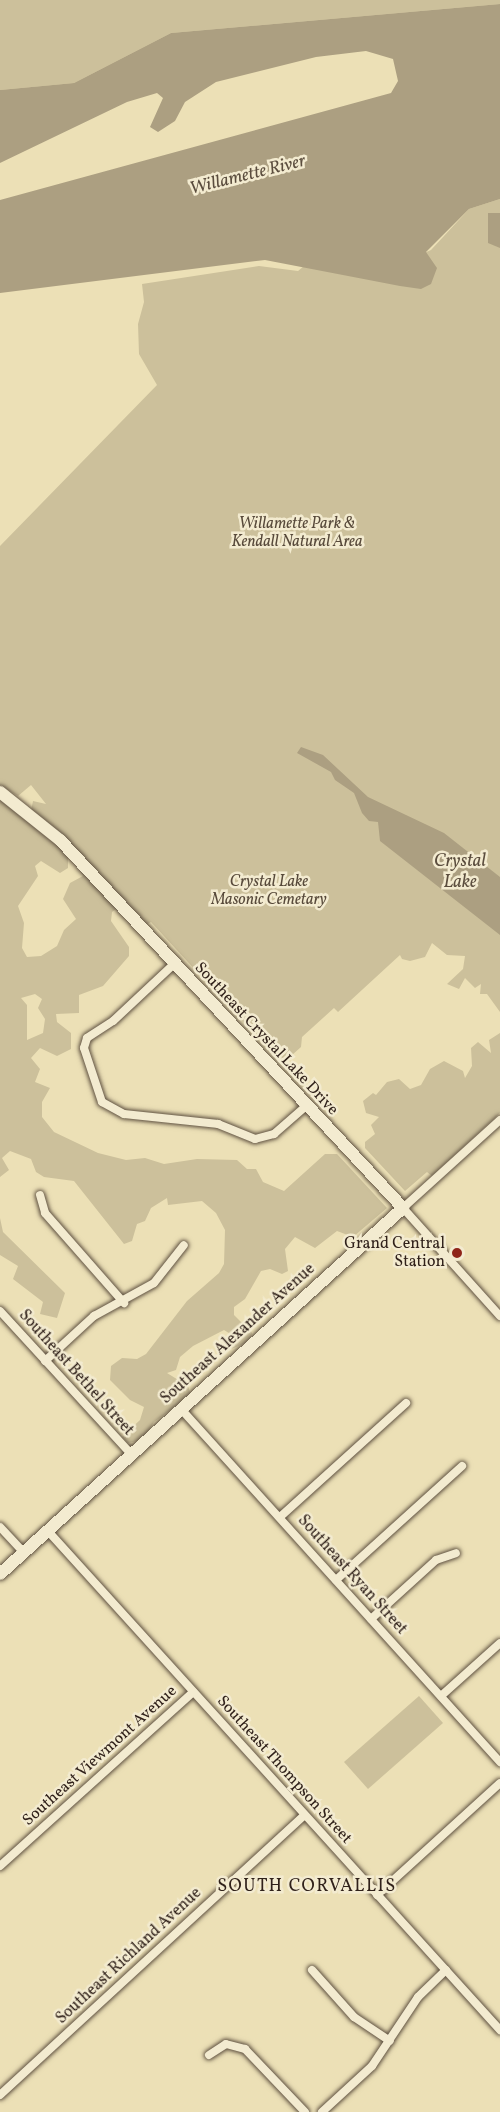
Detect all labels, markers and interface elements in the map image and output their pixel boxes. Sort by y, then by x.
water label: Willamette River [188,151,308,201]
park label: Willamette Park & Kendall Natural Area [232,514,362,552]
water label: Crystal Lake [434,852,486,894]
park label: Crystal Lake Masonic Cemetary [211,872,327,910]
street label: Southeast Crystal Lake Drive [190,959,342,1119]
place label: Grand Central Station [344,1234,445,1272]
marker: Grand Central Station [450,1246,464,1260]
street label: Southeast Alexander Avenue [157,1260,319,1408]
street label: Southeast Bethel Street [14,1306,138,1440]
street label: Southeast Ryan Street [293,1511,411,1639]
street label: Southeast Viewmont Avenue [19,1682,181,1830]
street label: Southeast Thompson Street [212,1692,356,1848]
district label: SOUTH CORVALLIS [217,1876,397,1898]
street label: Southeast Richland Avenue [52,1884,206,2028]

